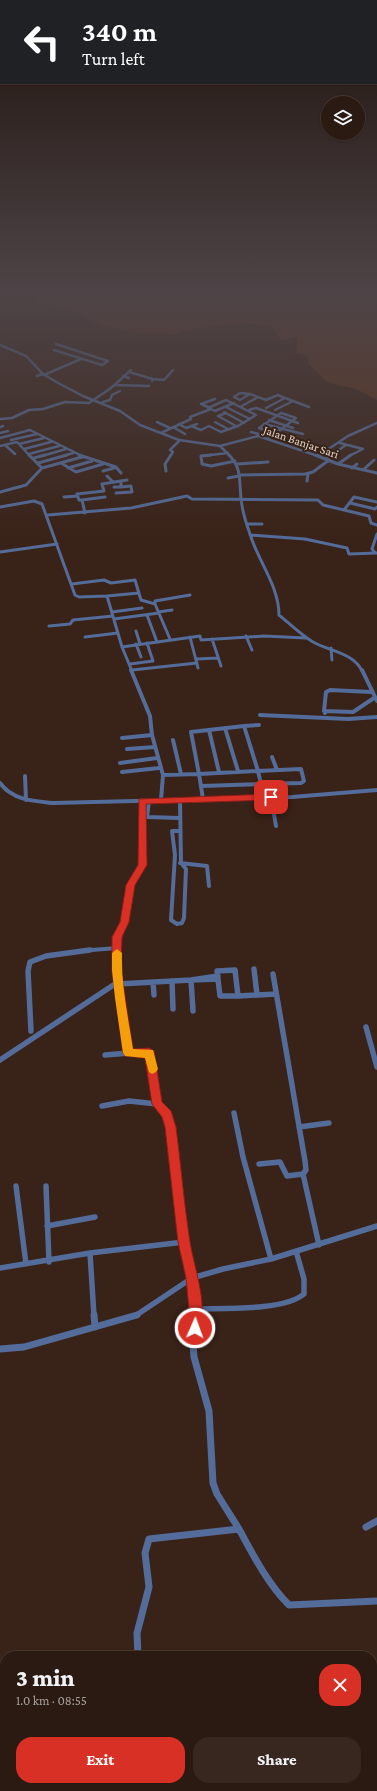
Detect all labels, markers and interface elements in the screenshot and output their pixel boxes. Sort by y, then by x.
icon: left [16,16,68,68]
text: 340 m [82,16,157,47]
text: Turn left [82,49,145,69]
map controls [321,96,365,140]
button: layers [321,96,365,140]
street label: Jalan Banjar Sari [261,422,340,461]
pin [254,780,288,814]
icon: arrive [260,786,282,808]
position arrow [174,1307,216,1349]
text: 3 min [16,1664,75,1691]
button: close [319,1664,361,1706]
text: 1.0 km · 08:55 [16,1693,87,1708]
button: Exit [16,1737,185,1783]
button: Share [193,1737,361,1783]

